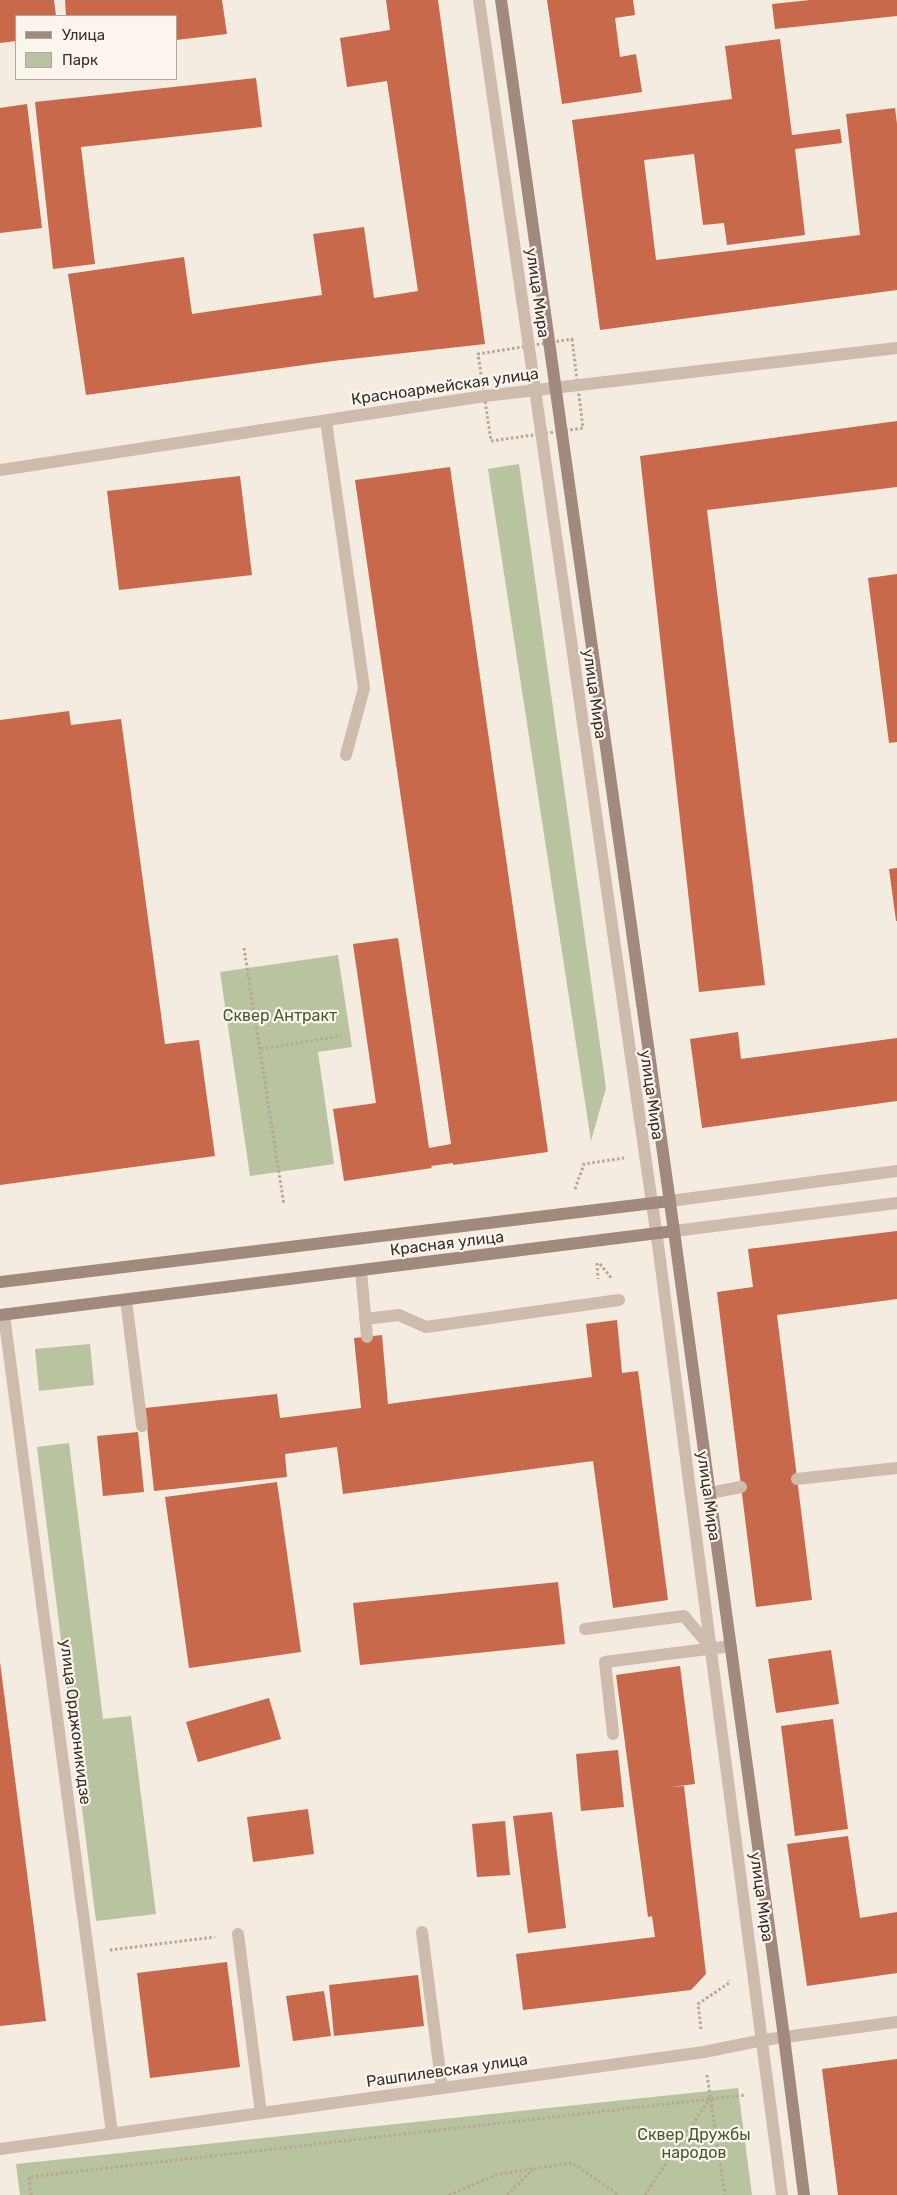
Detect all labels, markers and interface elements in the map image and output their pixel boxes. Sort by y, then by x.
legend [15,15,178,80]
text: Улица [62,26,105,44]
text: Парк [62,51,98,69]
street label: улица Мира [521,247,553,339]
street label: Красноармейская улица [350,364,540,410]
street label: улица Мира [578,648,610,740]
park label: Сквер Антракт [223,1006,337,1026]
street label: улица Мира [635,1049,667,1141]
street label: Красная улица [389,1227,505,1261]
street label: улица Мира [692,1450,724,1542]
street label: улица Орджоникидзе [55,1638,95,1806]
street label: улица Мира [745,1851,777,1943]
street label: Рашпилевская улица [365,2050,529,2092]
park label: Сквер Дружбы народов [637,2125,751,2163]

